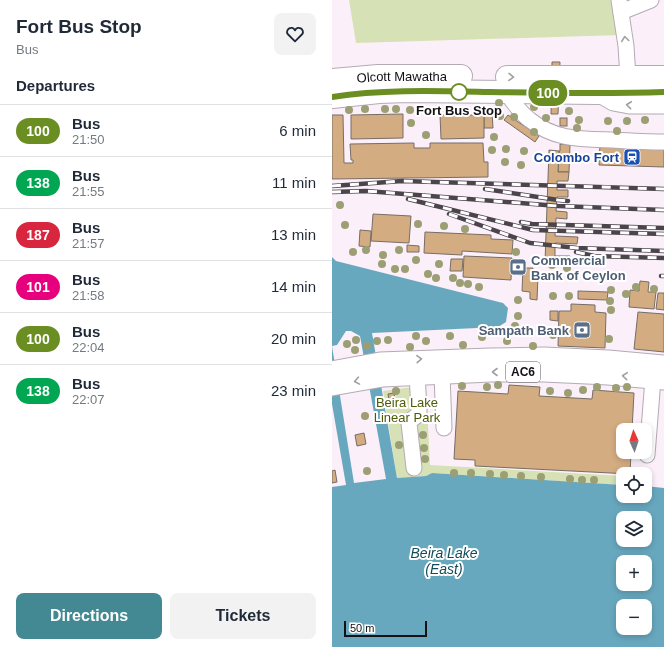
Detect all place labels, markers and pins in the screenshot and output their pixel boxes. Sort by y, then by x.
marker: Fort Bus Stop [450,83,468,101]
place label: Fort Bus Stop [416,103,502,118]
station icon: Colombo Fort [622,147,642,167]
place label: Colombo Fort [534,150,620,165]
place label: Commercial Bank of Ceylon [531,253,626,283]
bank icon: Commercial Bank of Ceylon [508,257,528,277]
bank icon: Sampath Bank [572,320,592,340]
place label: Sampath Bank [479,323,570,338]

